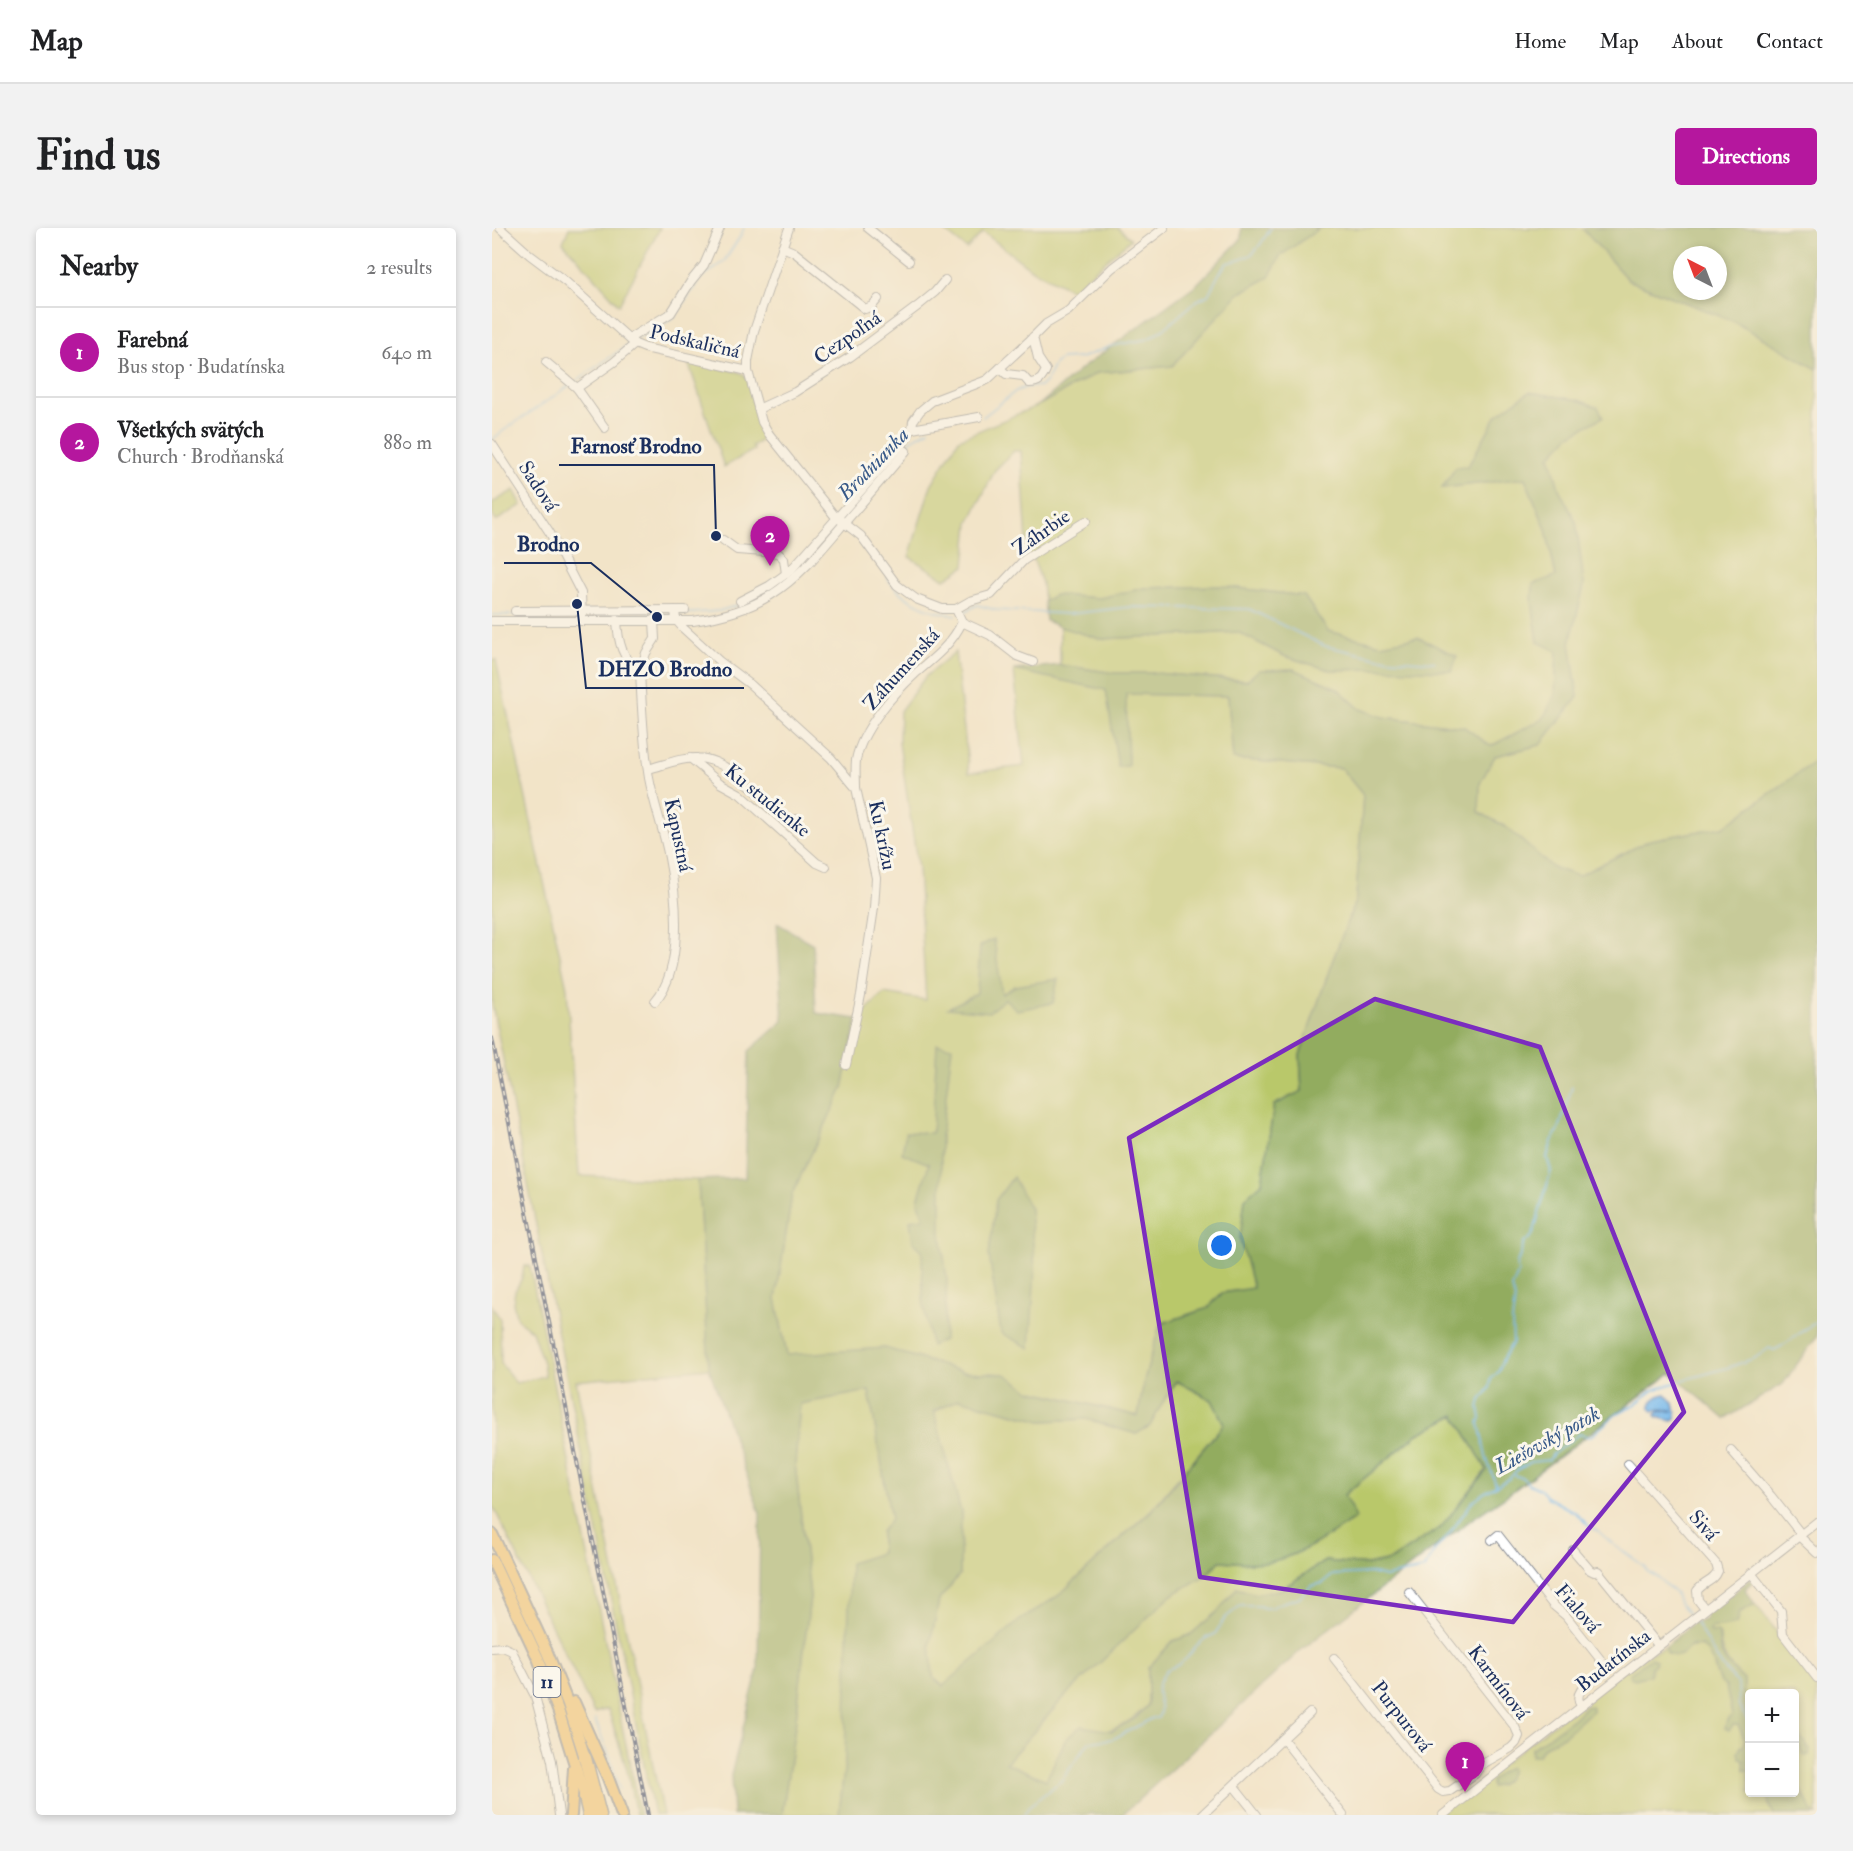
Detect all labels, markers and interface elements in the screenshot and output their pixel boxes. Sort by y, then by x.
text: Map [30,24,83,59]
text: Home [1514,28,1566,55]
text: Map [1599,28,1639,55]
text: About [1672,28,1723,55]
text: Contact [1756,28,1823,55]
button: Directions [1675,128,1817,185]
text: Find us [36,130,160,182]
north arrow [1673,246,1727,300]
text: Nearby [60,251,138,283]
text: 2 results [366,255,432,280]
street label: Cezpoľná [809,305,887,370]
street label: Podskaličná [647,319,743,364]
text: Farebná [117,326,188,354]
text: 1 [76,340,83,365]
text: 640 m [381,340,432,365]
text: Bus stop · Budatínska [117,354,285,379]
text: Všetkých svätých [117,416,264,444]
water label: Brodnianka [831,422,915,507]
callout: Farnosť Brodno [559,426,714,465]
text: 2 [74,430,85,455]
text: 880 m [383,430,432,455]
text: Farnosť Brodno [570,433,702,460]
text: Church · Brodňanská [117,444,284,469]
street label: Sadová [513,456,565,517]
street label: Záhrbie [1008,504,1075,561]
pin: 2 [750,516,790,566]
callout: Brodno [504,524,591,563]
text: Brodno [517,531,579,558]
street label: Záhumenská [858,622,945,716]
callout: DHZO Brodno [586,649,744,688]
text: DHZO Brodno [598,656,732,683]
street label: Ku studienke [720,758,816,843]
street label: Kapustná [658,796,699,875]
street label: Ku krížu [863,798,902,872]
your location [1207,1231,1236,1260]
water label: Liešovský potok [1489,1400,1605,1481]
street label: Sivá [1683,1505,1724,1547]
street label: Fialová [1549,1579,1606,1639]
street label: Budatínska [1571,1623,1656,1697]
street label: Karmínová [1462,1640,1535,1725]
road number: 11 [534,1667,560,1697]
street label: Purpurová [1365,1676,1438,1758]
map controls [1745,1689,1799,1797]
button: + [1745,1689,1799,1743]
pin: 1 [1446,1742,1484,1792]
button: − [1745,1743,1799,1797]

